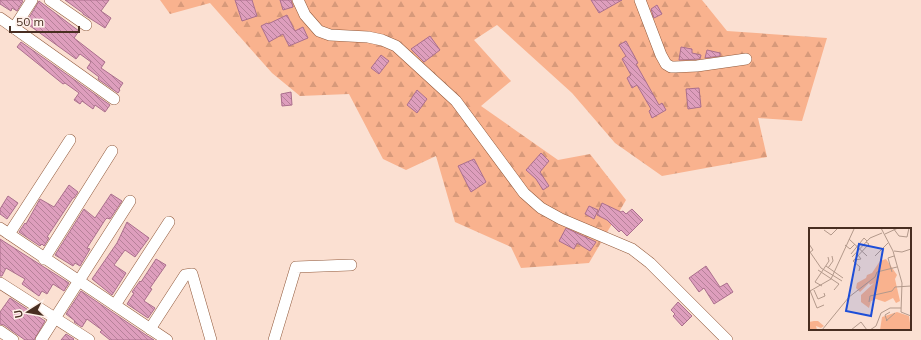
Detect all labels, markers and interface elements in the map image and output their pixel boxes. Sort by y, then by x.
scale bar [10,8,79,34]
text: 50 m [16,14,44,29]
inset map [809,228,911,330]
north arrow [8,292,48,332]
text: U [11,309,26,319]

